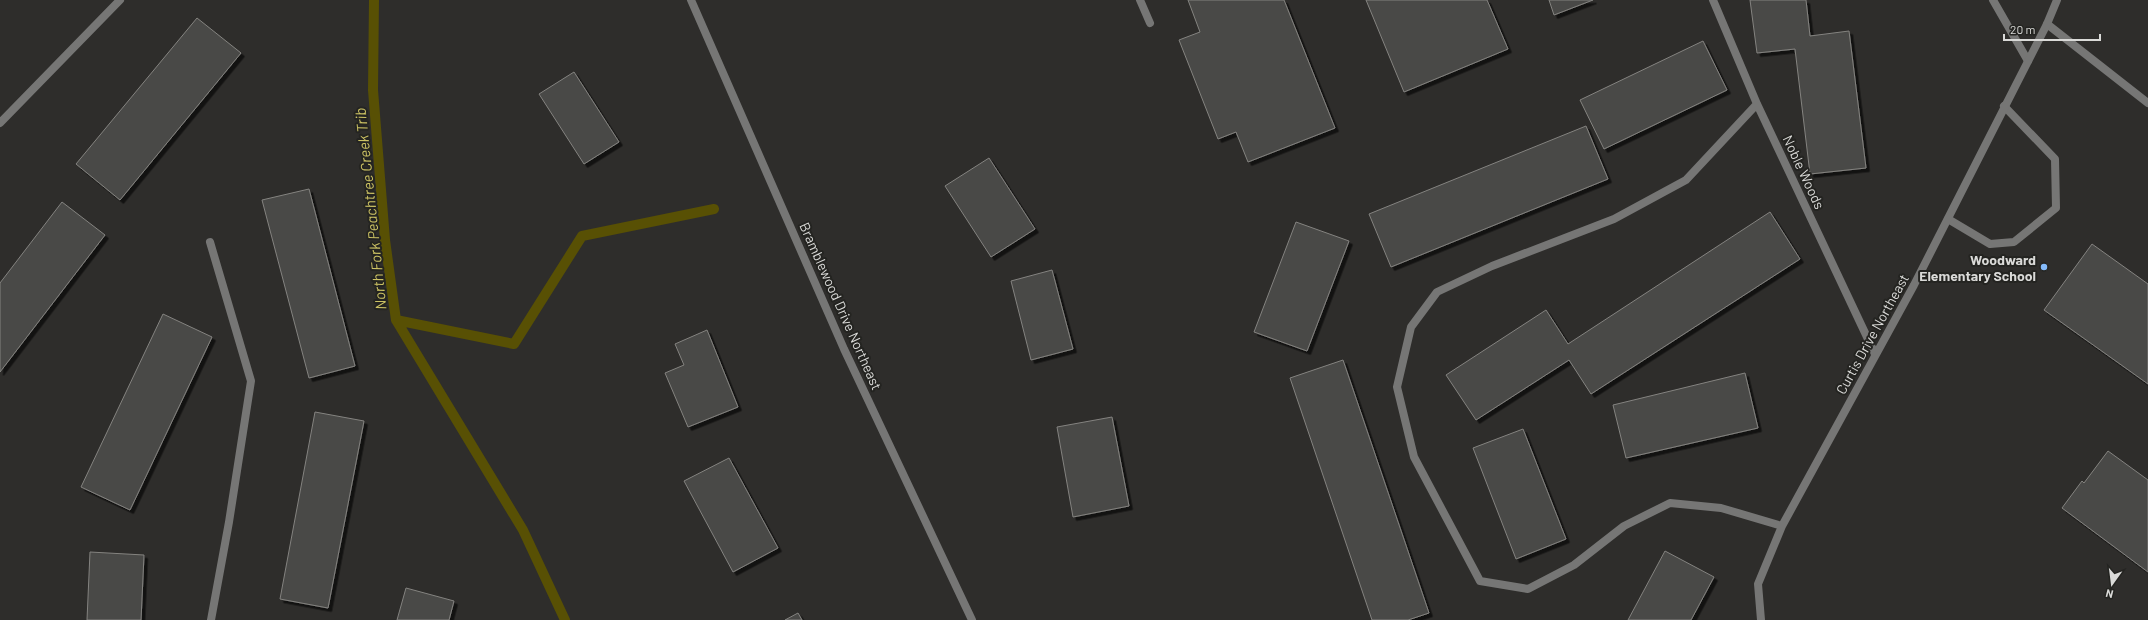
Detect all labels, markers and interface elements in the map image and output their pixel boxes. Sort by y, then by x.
scale bar [2004,16,2100,42]
text: 20 m [2010,22,2036,36]
water label: North Fork Peachtree Creek Trib [350,107,390,311]
street label: Noble Woods [1780,132,1829,212]
street label: Bramblewood Drive Northeast [796,220,886,392]
place label: Woodward Elementary School [1919,251,2036,284]
marker: Woodward Elementary School [2039,262,2049,272]
street label: Curtis Drive Northeast [1832,271,1912,397]
north arrow [2092,564,2132,604]
text: N [2104,587,2115,601]

